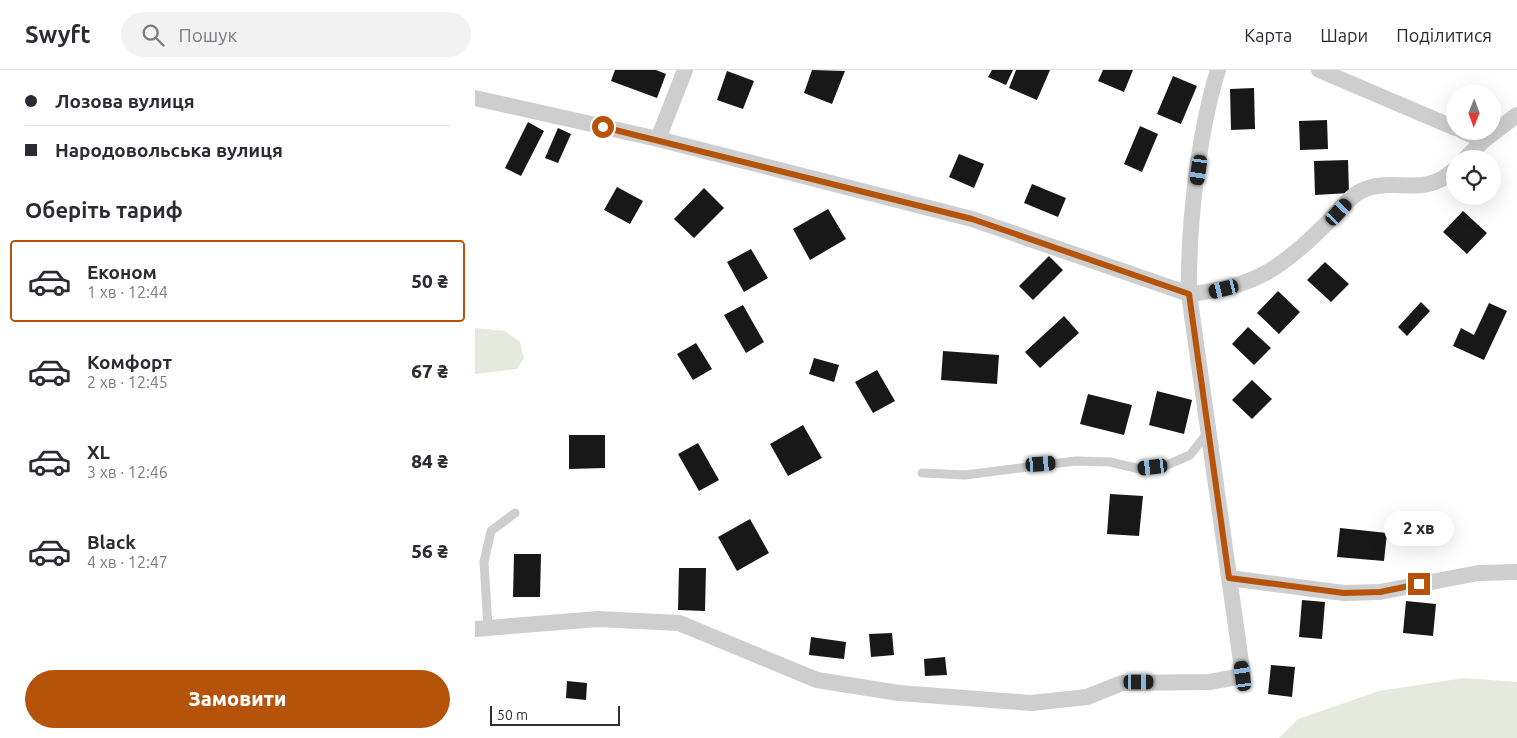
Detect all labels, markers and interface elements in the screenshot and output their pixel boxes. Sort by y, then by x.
search box [121,12,471,57]
text: Swyft [25,21,91,48]
icon: search [139,21,167,49]
text: Пошук [179,24,237,46]
text: Карта [1244,25,1292,45]
text: Шари [1320,25,1368,45]
text: Поділитися [1396,25,1492,45]
north arrow [1446,85,1501,140]
map controls [1446,85,1501,205]
text: Лозова вулиця [55,90,195,112]
route start [592,116,614,138]
text: Народовольська вулиця [55,139,283,161]
button: locate [1446,150,1501,205]
car [1189,154,1208,186]
car [1323,196,1354,228]
text: Оберіть тариф [25,197,183,222]
icon: car [27,259,72,304]
text: Економ [87,261,157,283]
text: 50 ₴ [411,270,448,292]
car [1207,278,1240,300]
text: 1 хв · 12:44 [87,283,168,301]
icon: car [27,349,72,394]
text: Комфорт [87,351,172,373]
text: 67 ₴ [411,360,448,382]
text: 2 хв · 12:45 [87,373,168,391]
icon: car [27,439,72,484]
text: XL [87,441,110,463]
text: 84 ₴ [411,450,448,472]
car [1025,455,1056,473]
car [1137,458,1168,476]
text: 3 хв · 12:46 [87,463,168,481]
callout: 2 хв [1384,512,1454,546]
text: 2 хв [1403,519,1435,537]
icon: car [27,529,72,574]
text: Black [87,531,136,553]
text: 56 ₴ [411,540,448,562]
text: 4 хв · 12:47 [87,553,168,571]
route end [1408,573,1430,595]
car [1233,660,1252,692]
button: Замовити [25,670,450,728]
car [1124,675,1154,690]
scale bar [490,703,620,726]
text: 50 m [497,707,528,723]

